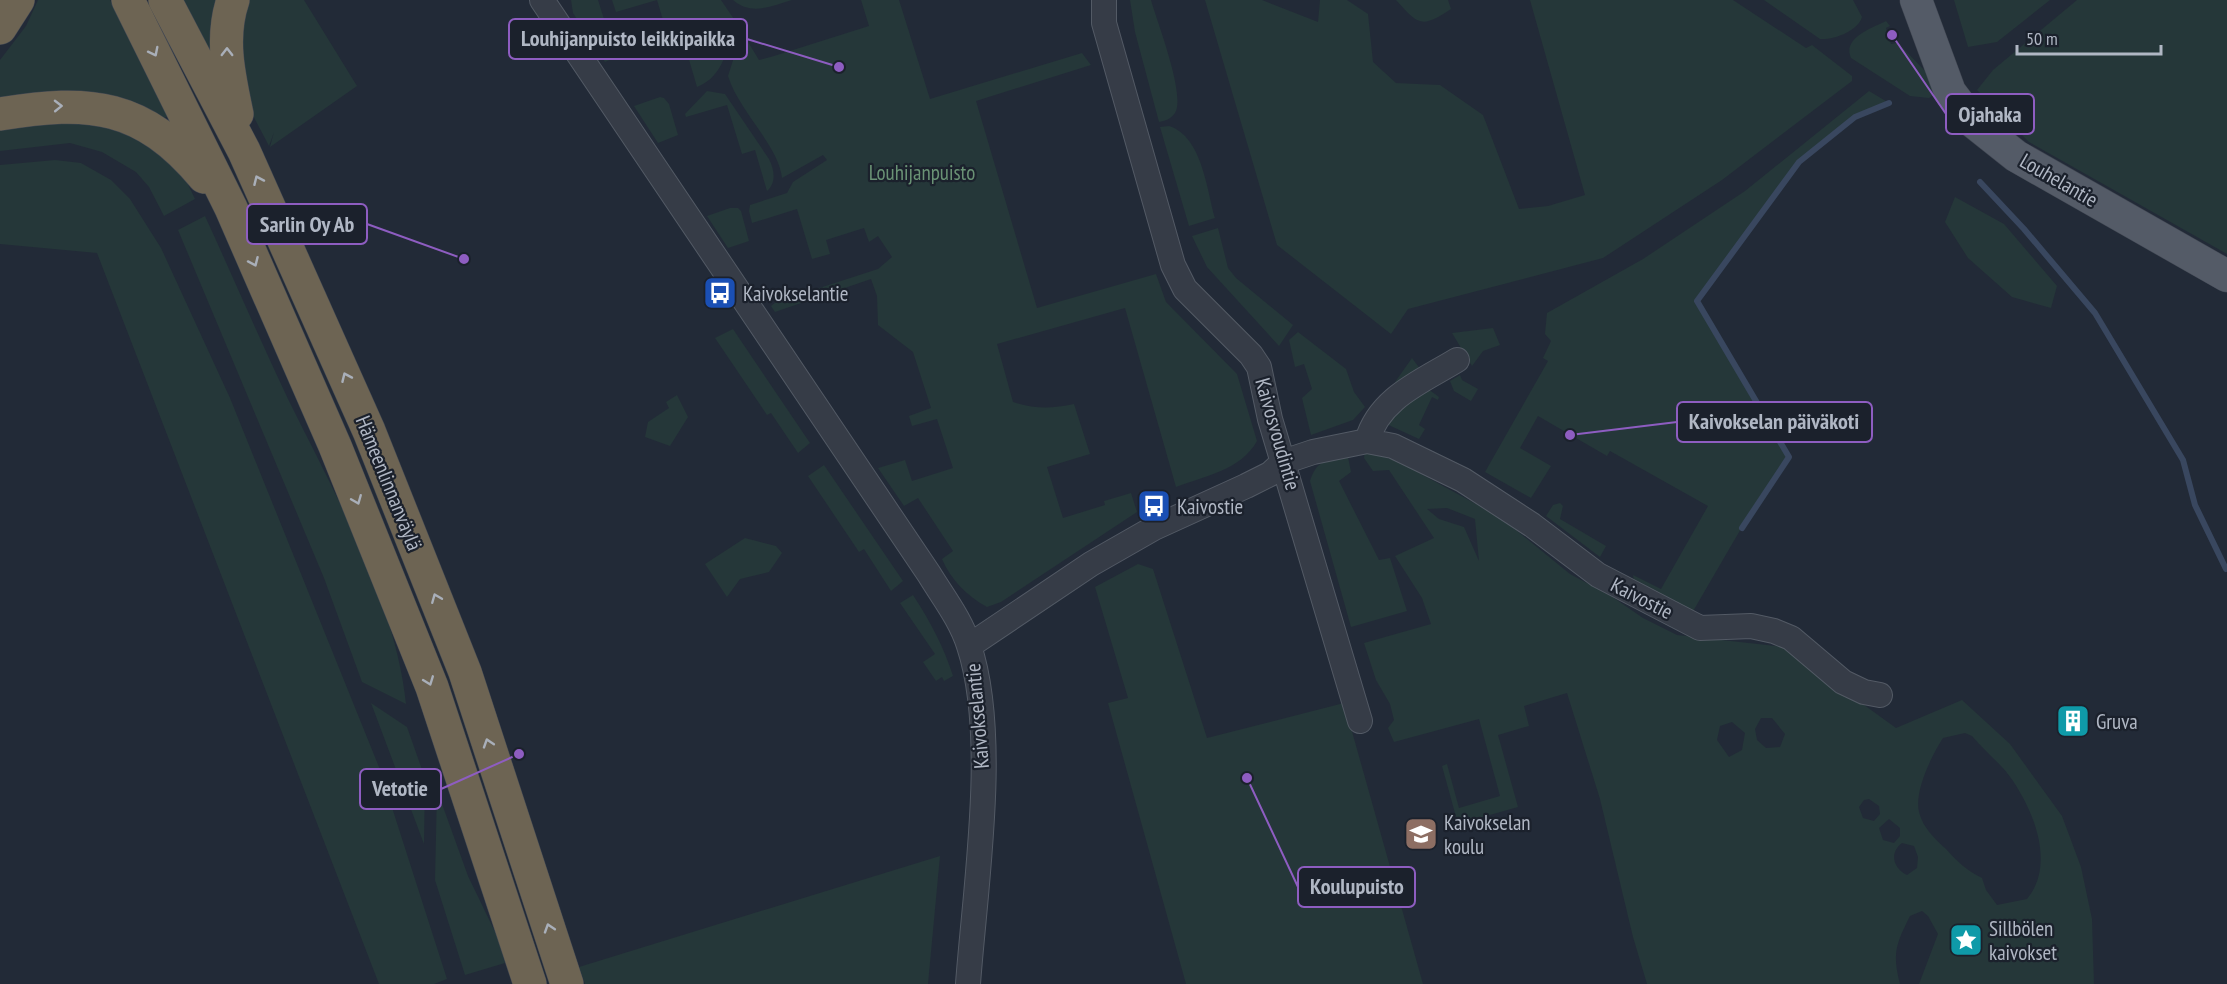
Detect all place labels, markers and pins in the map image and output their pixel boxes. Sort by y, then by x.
callout: Louhijanpuisto leikkipaikka [509,19,747,59]
callout: Ojahaka [1946,94,2034,134]
callout: Sarlin Oy Ab [247,204,367,244]
bus stop icon: Kaivokselantie [702,275,738,311]
place label: Kaivokselantie [743,280,849,307]
callout: Kaivokselan päiväkoti [1677,402,1872,442]
bus stop icon: Kaivostie [1136,488,1172,524]
place label: Kaivostie [1177,493,1243,520]
building icon: Gruva [2055,703,2091,739]
place label: Gruva [2096,708,2138,735]
callout: Vetotie [360,769,441,809]
place label: Kaivokselan koulu [1444,809,1531,860]
school or university icon: Kaivokselan koulu [1403,816,1439,852]
callout: Koulupuisto [1298,867,1415,907]
place label: Sillbölen kaivokset [1989,915,2057,966]
place icon: Sillbölen kaivokset [1948,922,1984,958]

